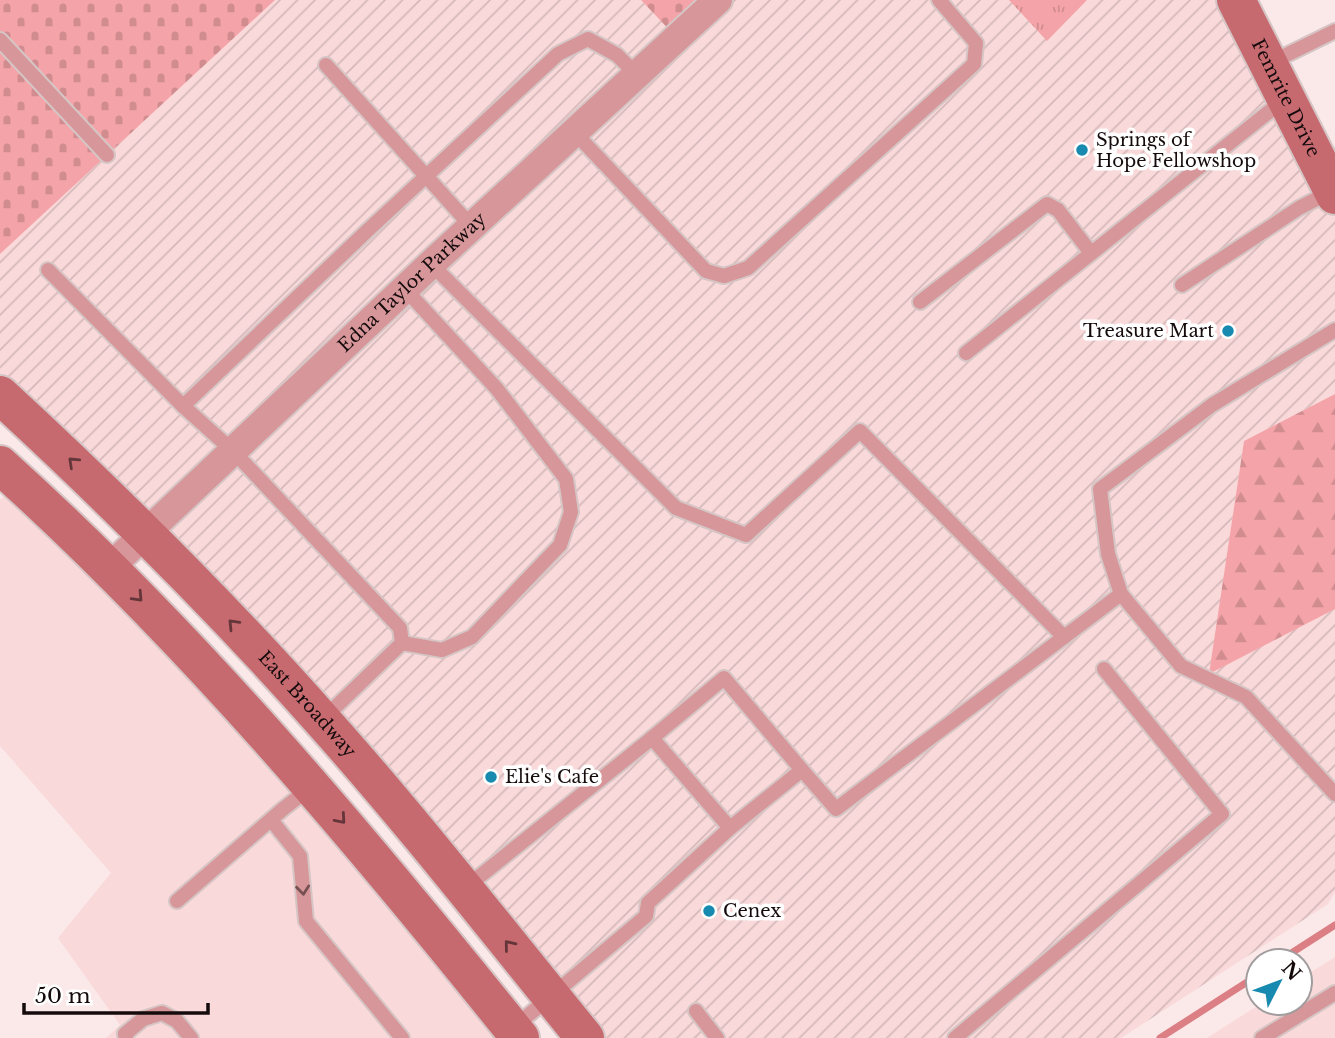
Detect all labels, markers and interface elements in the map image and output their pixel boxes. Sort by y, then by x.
street label: Femrite Drive [1247,35,1325,161]
place label: Springs of Hope Fellowshop [1096,129,1256,172]
marker: Springs of Hope Fellowshop [1074,142,1090,158]
street label: Edna Taylor Parkway [333,208,491,357]
place label: Treasure Mart [1083,320,1214,342]
marker: Treasure Mart [1220,323,1236,339]
one-way arrow [68,458,81,470]
one-way arrow [129,589,142,602]
one-way arrow [228,619,241,632]
street label: East Broadway [254,646,361,762]
place label: Elie's Cafe [505,766,599,788]
marker: Elie's Cafe [483,769,499,785]
one-way arrow [333,810,345,823]
one-way arrow [295,885,310,896]
place label: Cenex [723,900,781,922]
marker: Cenex [701,903,717,919]
one-way arrow [504,940,517,952]
north arrow [1244,947,1314,1017]
text: N [1277,957,1306,985]
scale bar [24,972,208,1016]
text: 50 m [35,983,91,1009]

